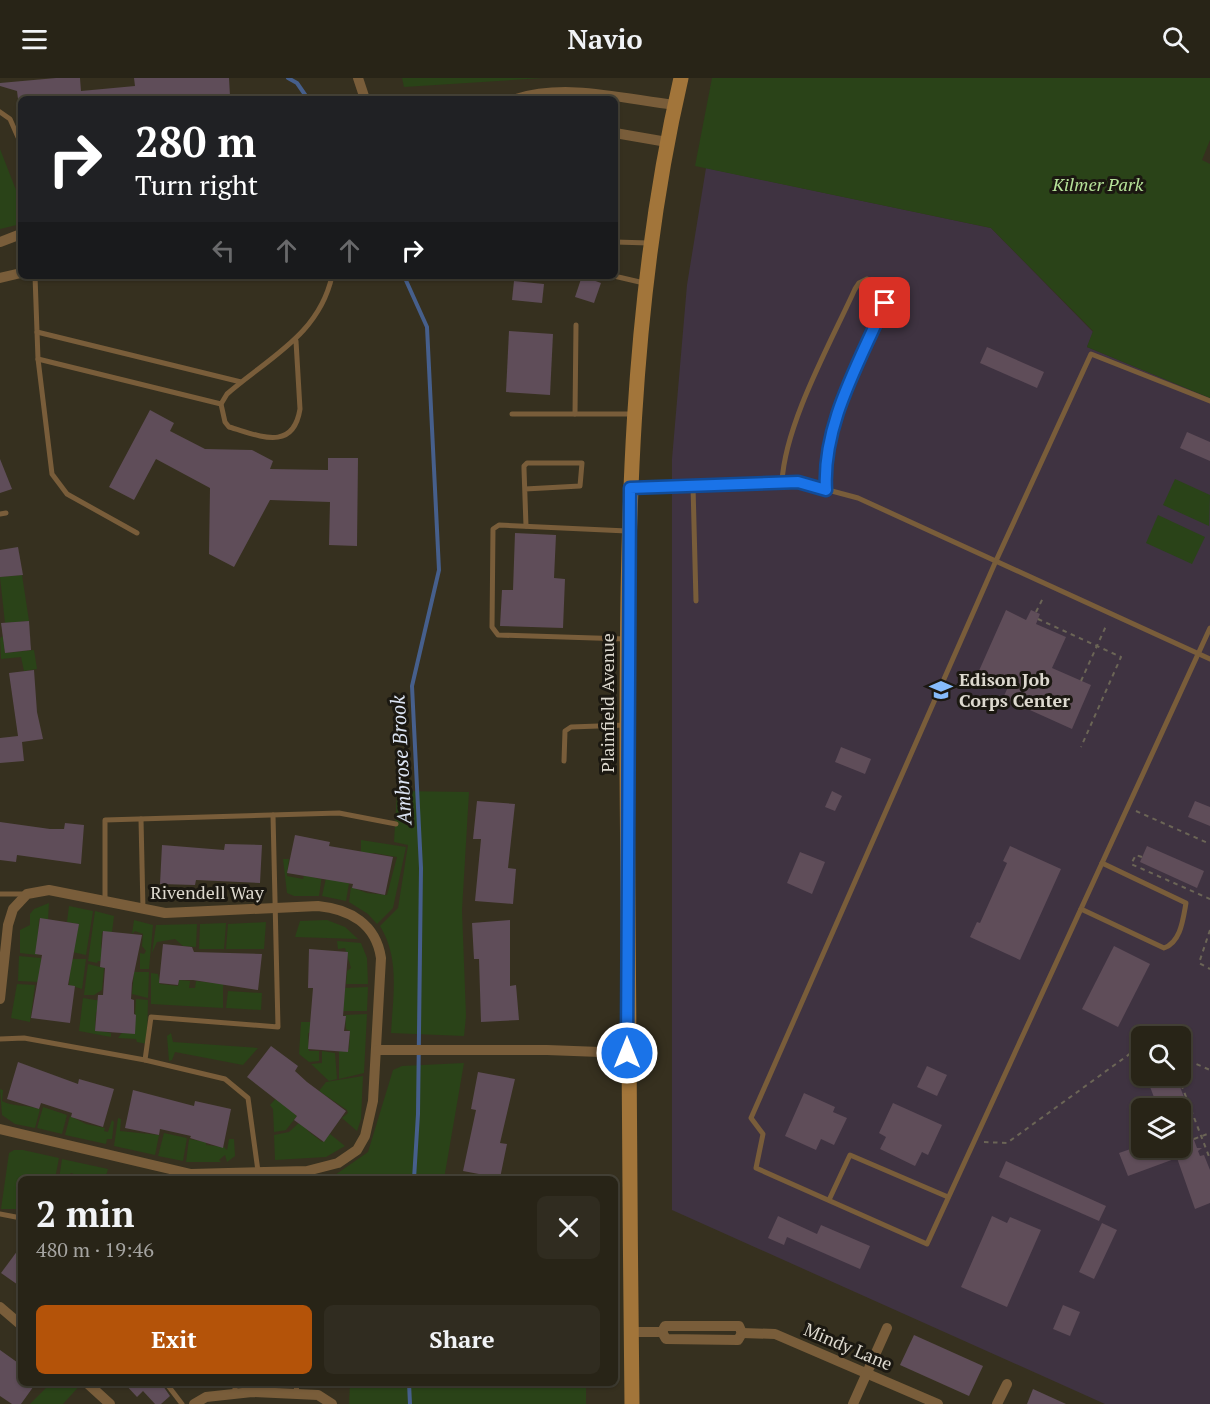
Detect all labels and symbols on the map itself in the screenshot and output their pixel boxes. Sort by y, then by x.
park label: Kilmer Park [1052,172,1144,196]
pin [859,277,910,328]
street label: Plainfield Avenue [595,633,619,773]
place label: Edison Job Corps Center [959,667,1070,712]
school or university icon: Edison Job Corps Center [928,677,954,703]
water label: Ambrose Brook [384,694,417,826]
street label: Rivendell Way [150,880,265,904]
position arrow [595,1021,659,1085]
street label: Mindy Lane [800,1317,896,1375]

